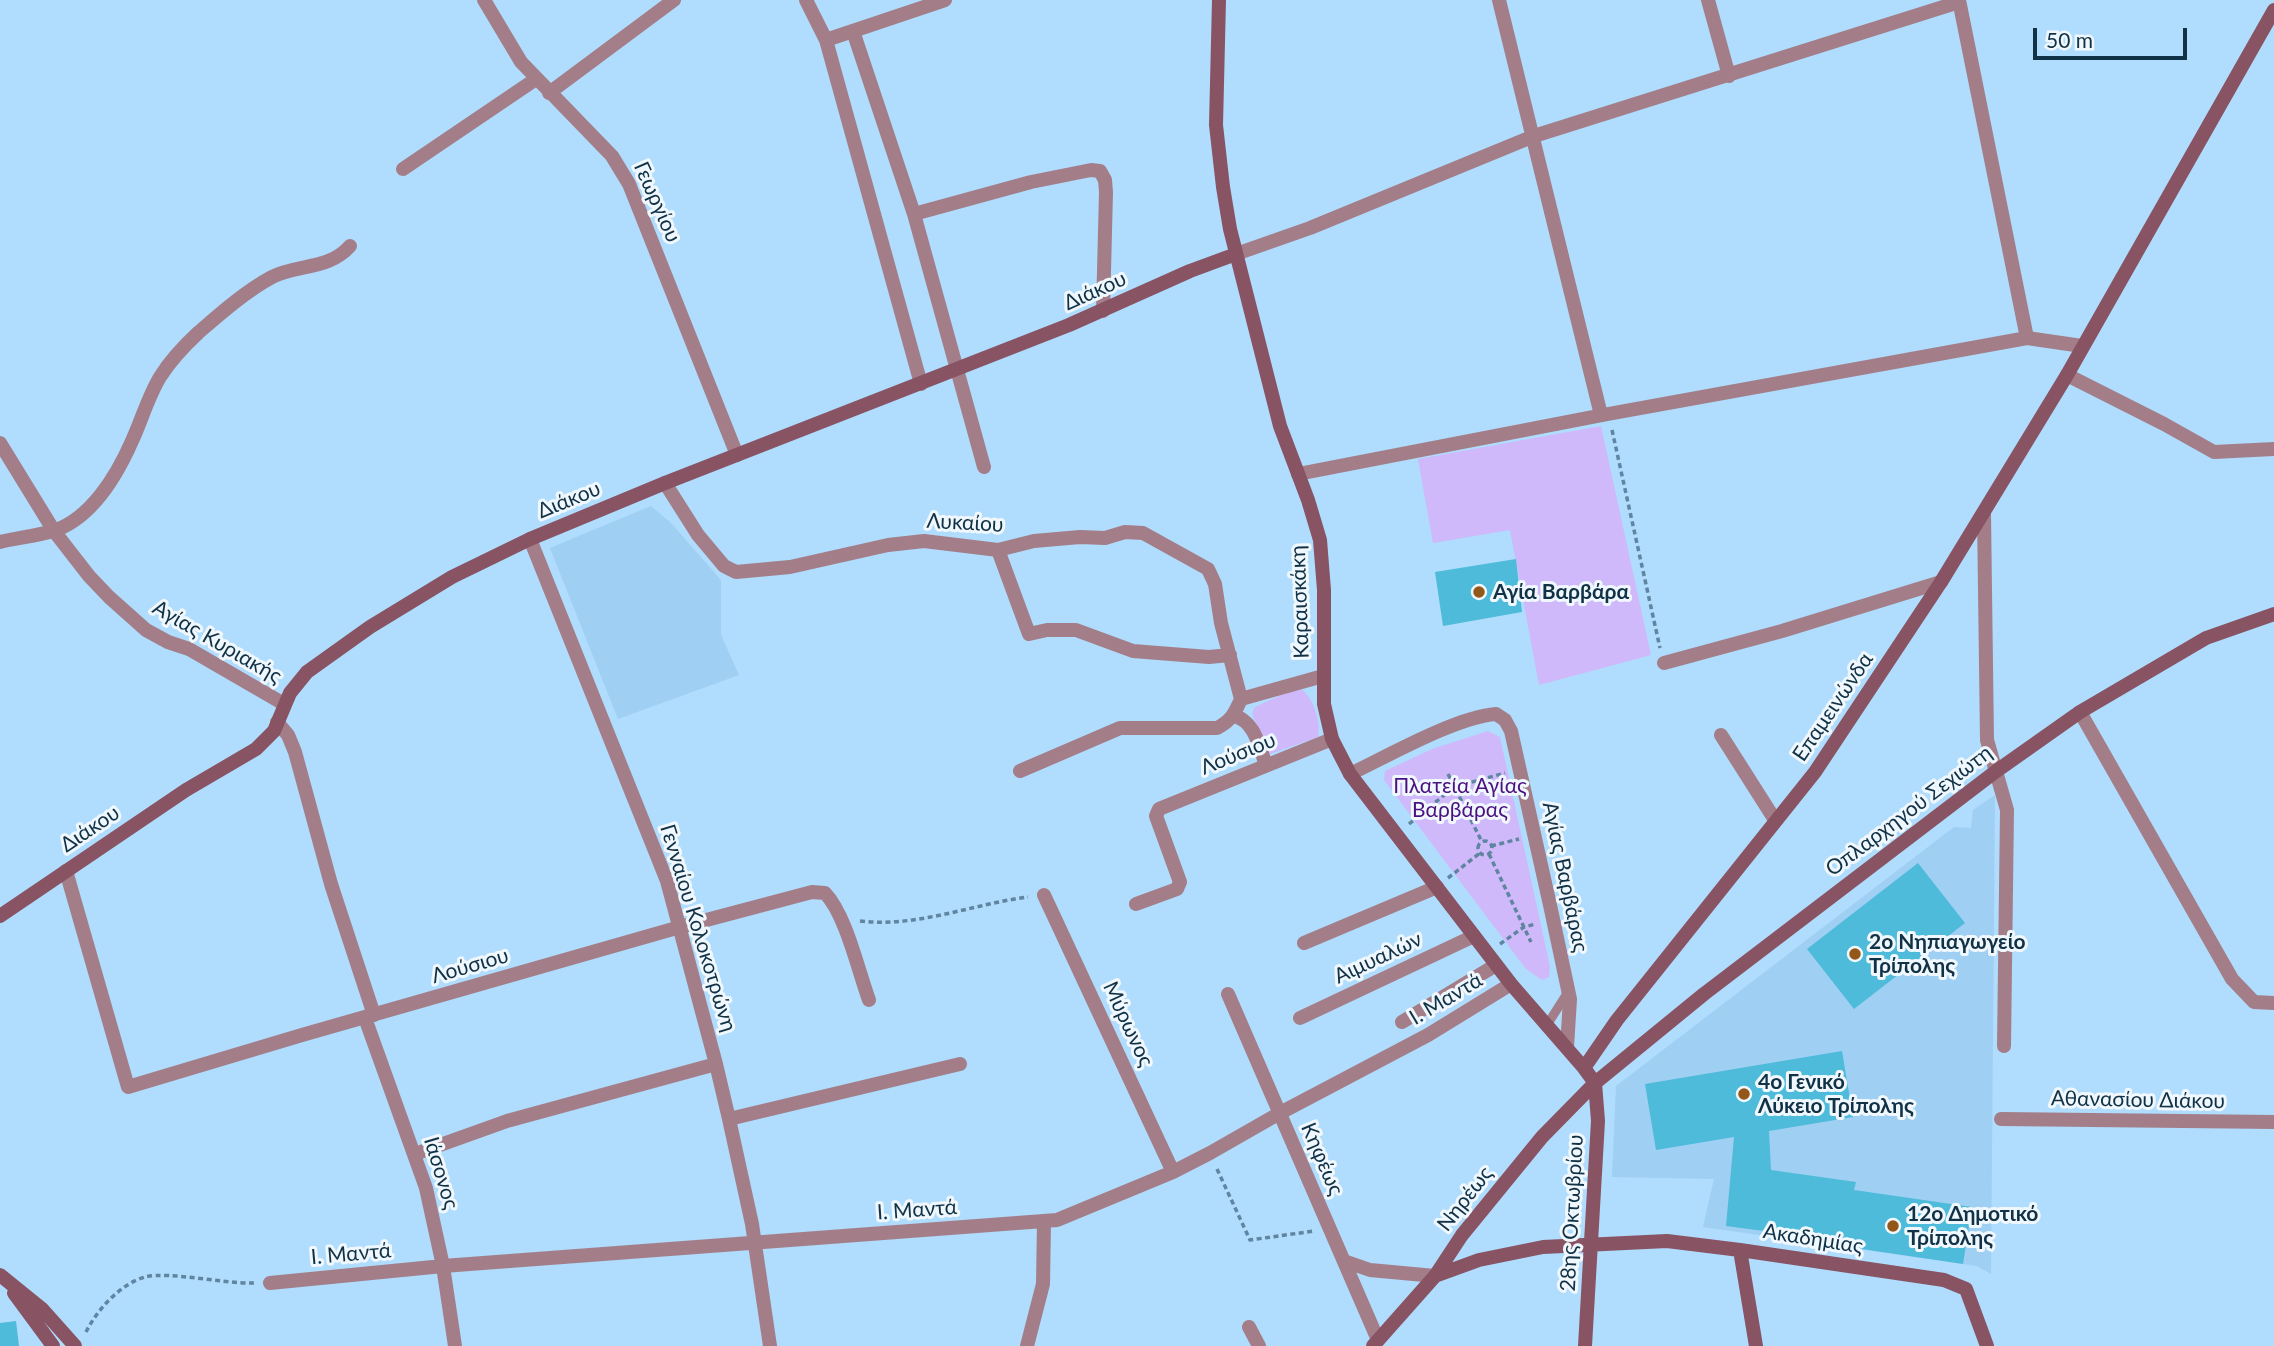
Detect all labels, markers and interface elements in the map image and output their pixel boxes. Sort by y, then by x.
scale bar [2036,14,2190,58]
text: 50 m [2046,27,2093,52]
street label: Γεωργίου [628,158,686,246]
street label: Διάκου [1060,266,1130,316]
street label: Διάκου [534,476,604,524]
street label: Λυκαίου [926,508,1004,538]
street label: Καραισκάκη [1285,545,1315,659]
place label: Αγία Βαρβάρα [1493,579,1629,605]
marker: Αγία Βαρβάρα [1471,584,1487,600]
street label: Αγίας Κυριακής [148,595,286,689]
street label: Επαμεινώνδα [1787,648,1879,766]
street label: Λούσιου [1197,728,1279,780]
street label: Οπλαρχηγού Σεχιώτη [1821,740,1997,882]
park label: Πλατεία Αγίας Βαρβάρας [1393,773,1527,823]
street label: Αγίας Βαρβάρας [1537,799,1593,955]
street label: Διάκου [56,800,124,858]
street label: Γενναίου Κολοκοτρώνη [654,821,742,1035]
street label: Αιμυαλών [1330,927,1426,989]
place label: 2ο Νηπιαγωγείο Τρίπολης [1869,929,2026,979]
street label: Λούσιου [429,943,511,989]
marker: 2ο Νηπιαγωγείο Τρίπολης [1847,946,1863,962]
street label: Ι. Μαντά [1405,968,1487,1030]
street label: Μύρωνος [1097,978,1159,1070]
place label: 4ο Γενικό Λύκειο Τρίπολης [1758,1069,1914,1119]
marker: 4ο Γενικό Λύκειο Τρίπολης [1736,1086,1752,1102]
street label: Αθανασίου Διάκου [2051,1086,2225,1114]
street label: Κηφέως [1295,1119,1349,1199]
street label: Ιάσονος [418,1134,464,1212]
street label: 28ης Οκτωβρίου [1555,1134,1589,1292]
street label: Νηρέως [1432,1162,1498,1236]
street label: Ι. Μαντά [876,1195,958,1225]
place label: 12ο Δημοτικό Τρίπολης [1907,1201,2038,1251]
marker: 12ο Δημοτικό Τρίπολης [1885,1218,1901,1234]
street label: Ακαδημίας [1761,1219,1865,1259]
street label: Ι. Μαντά [310,1238,392,1270]

